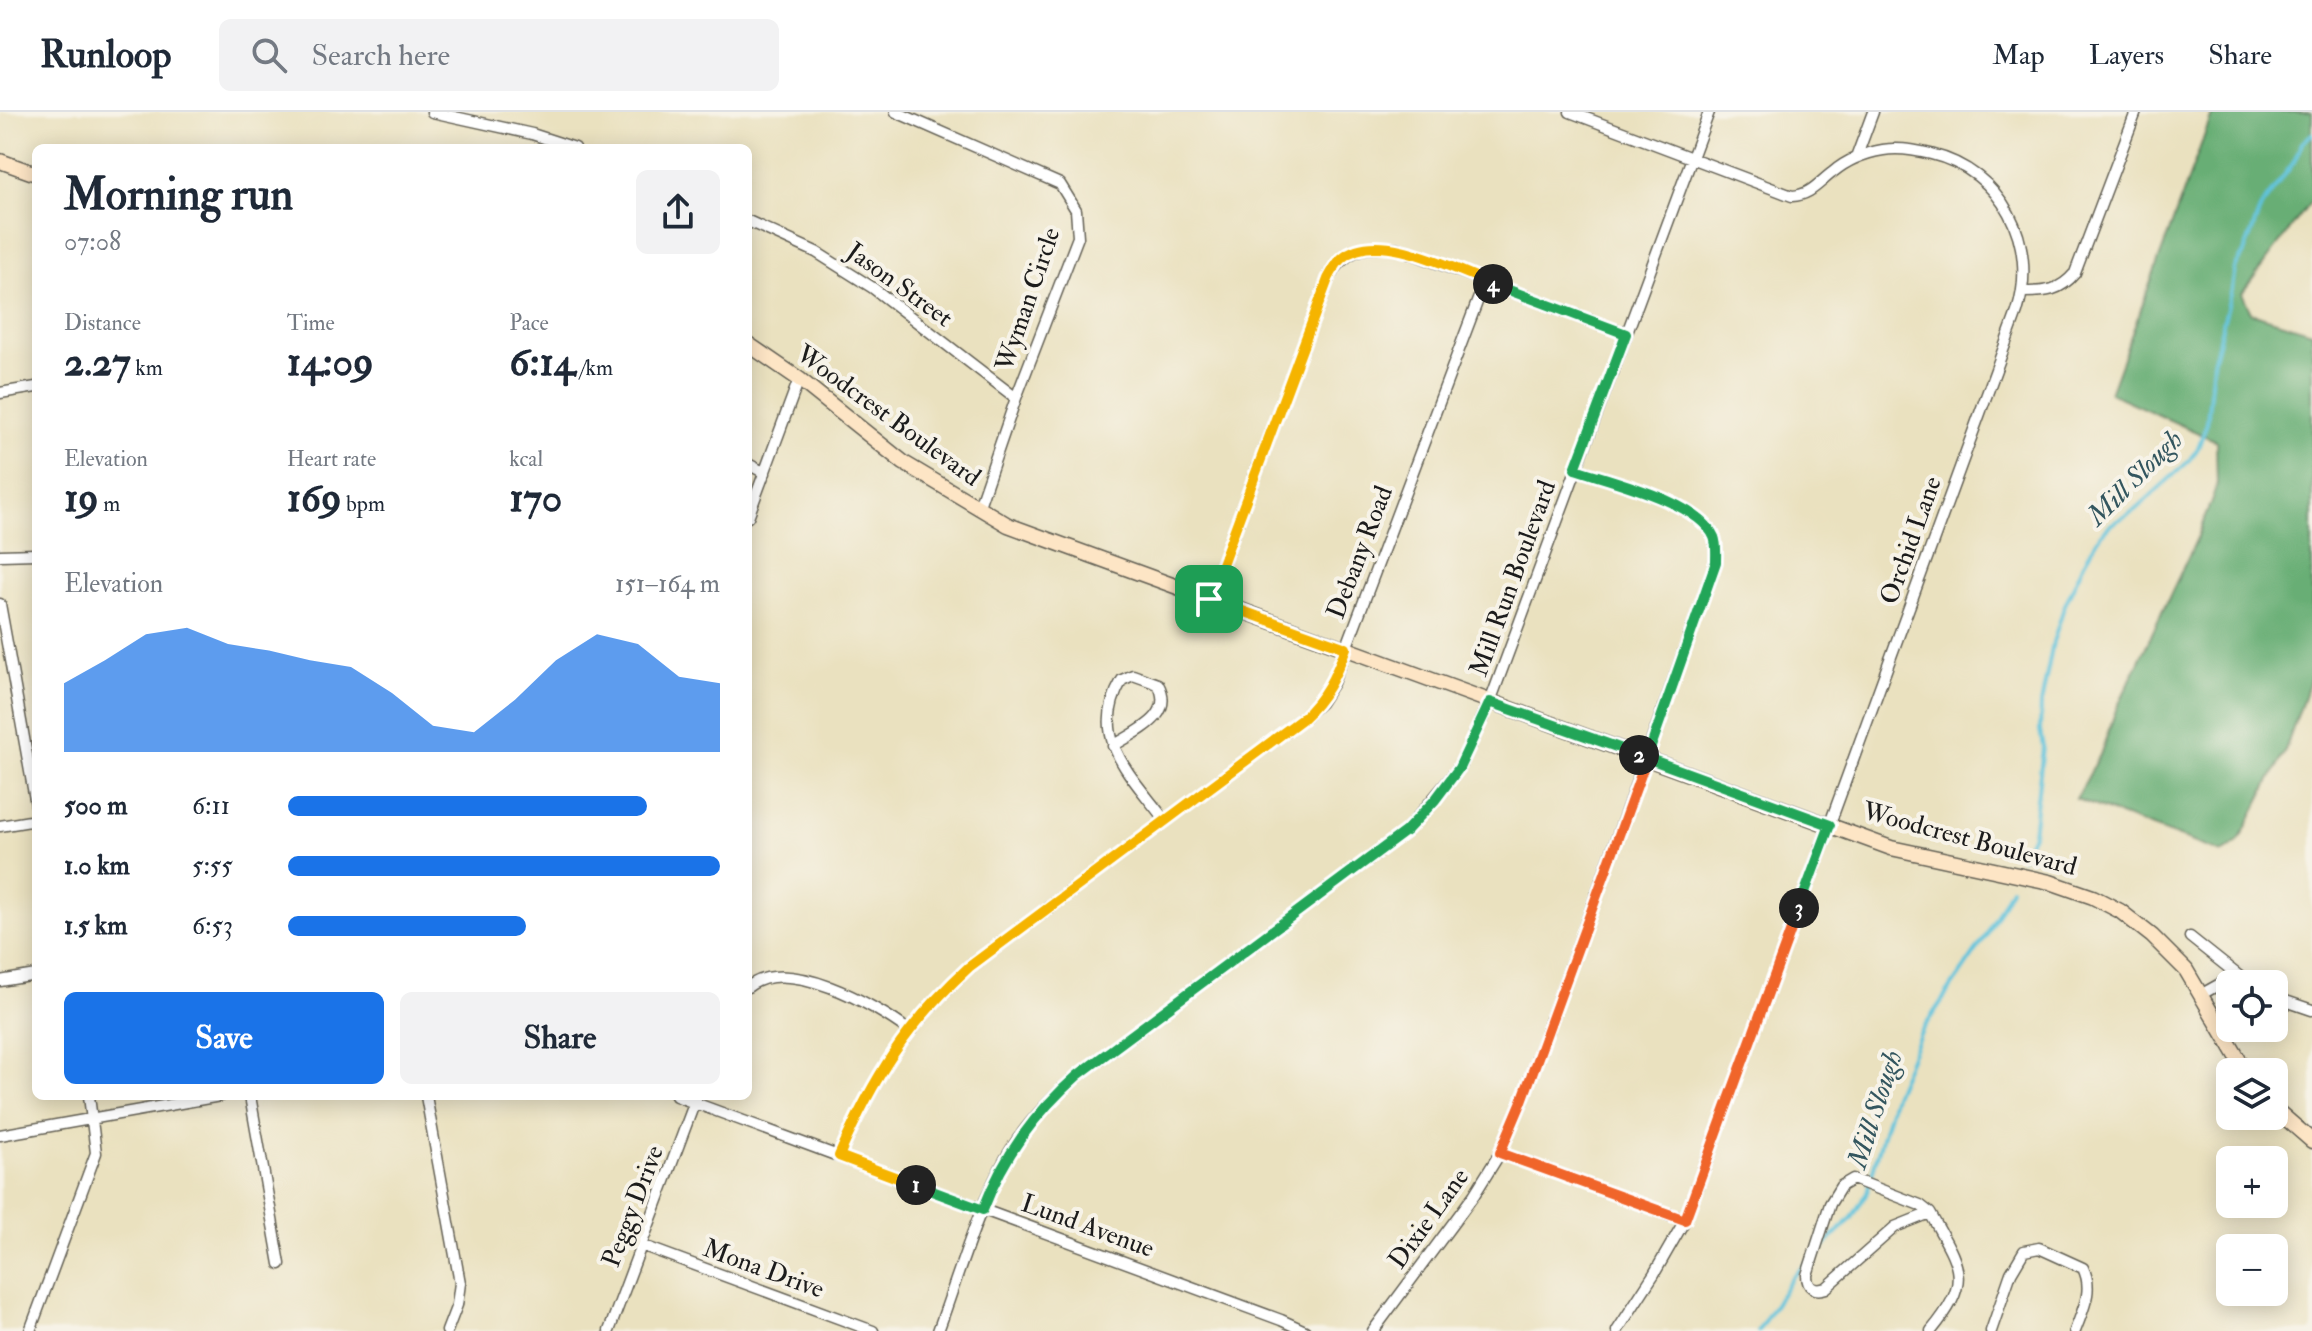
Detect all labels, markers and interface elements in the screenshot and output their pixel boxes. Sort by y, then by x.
search box [219,19,779,91]
text: Runloop [40,31,171,79]
icon: search [247,33,291,77]
text: Search here [311,37,450,74]
text: Map [1992,38,2045,73]
text: Layers [2089,38,2164,73]
text: Share [2208,38,2272,73]
text: Morning run [64,168,293,223]
button: share [636,170,720,254]
street label: Wyman Circle [988,223,1067,376]
text: 07:08 [64,226,121,258]
street label: Jason Street [839,235,959,334]
pin: 4 [1473,264,1513,304]
text: 4 [1487,270,1499,298]
text: Distance [64,309,141,337]
text: Time [287,309,335,337]
text: Pace [509,309,549,337]
text: 2.27 [64,337,131,388]
text: 14:09 [287,337,373,388]
text: 6:14 [509,337,575,388]
street label: Woodcrest Boulevard [789,338,987,494]
text: km [131,354,163,382]
text: /km [575,354,613,382]
water label: Mill Slough [2078,423,2190,535]
text: Elevation [64,445,148,473]
text: Heart rate [287,445,376,473]
text: kcal [509,445,543,473]
street label: Orchid Lane [1873,472,1949,609]
text: 19 [64,473,99,524]
text: 169 [287,473,341,524]
text: 170 [509,473,562,524]
street label: Mill Run Boulevard [1463,476,1563,681]
street label: Debany Road [1320,481,1400,623]
text: m [99,490,120,518]
text: bpm [341,490,385,518]
pin [1175,565,1243,633]
text: Elevation [64,568,163,600]
text: 151–164 m [615,568,720,600]
icon: arrive [1187,577,1231,621]
pin: 2 [1619,735,1659,775]
text: 2 [1633,741,1645,769]
text: 500 m [64,790,128,822]
text: 6:11 [192,790,230,822]
street label: Woodcrest Boulevard [1858,795,2080,883]
text: 1.0 km [64,850,130,882]
text: 5:55 [192,850,233,882]
pin: 3 [1779,888,1819,928]
text: 3 [1795,894,1803,922]
text: 1.5 km [64,910,127,942]
text: 6:53 [192,910,233,942]
map controls [2216,970,2288,1306]
button: locate [2216,970,2288,1042]
button: Save [64,992,384,1084]
button: Share [400,992,720,1084]
water label: Mill Slough [1839,1046,1911,1175]
button: layers [2216,1058,2288,1130]
street label: Peggy Drive [595,1141,671,1272]
button: + [2216,1146,2288,1218]
street label: Dixie Lane [1382,1162,1476,1275]
pin: 1 [896,1165,936,1205]
text: 1 [912,1171,920,1199]
street label: Lund Avenue [1017,1187,1159,1265]
street label: Mona Drive [699,1232,829,1306]
button: − [2216,1234,2288,1306]

